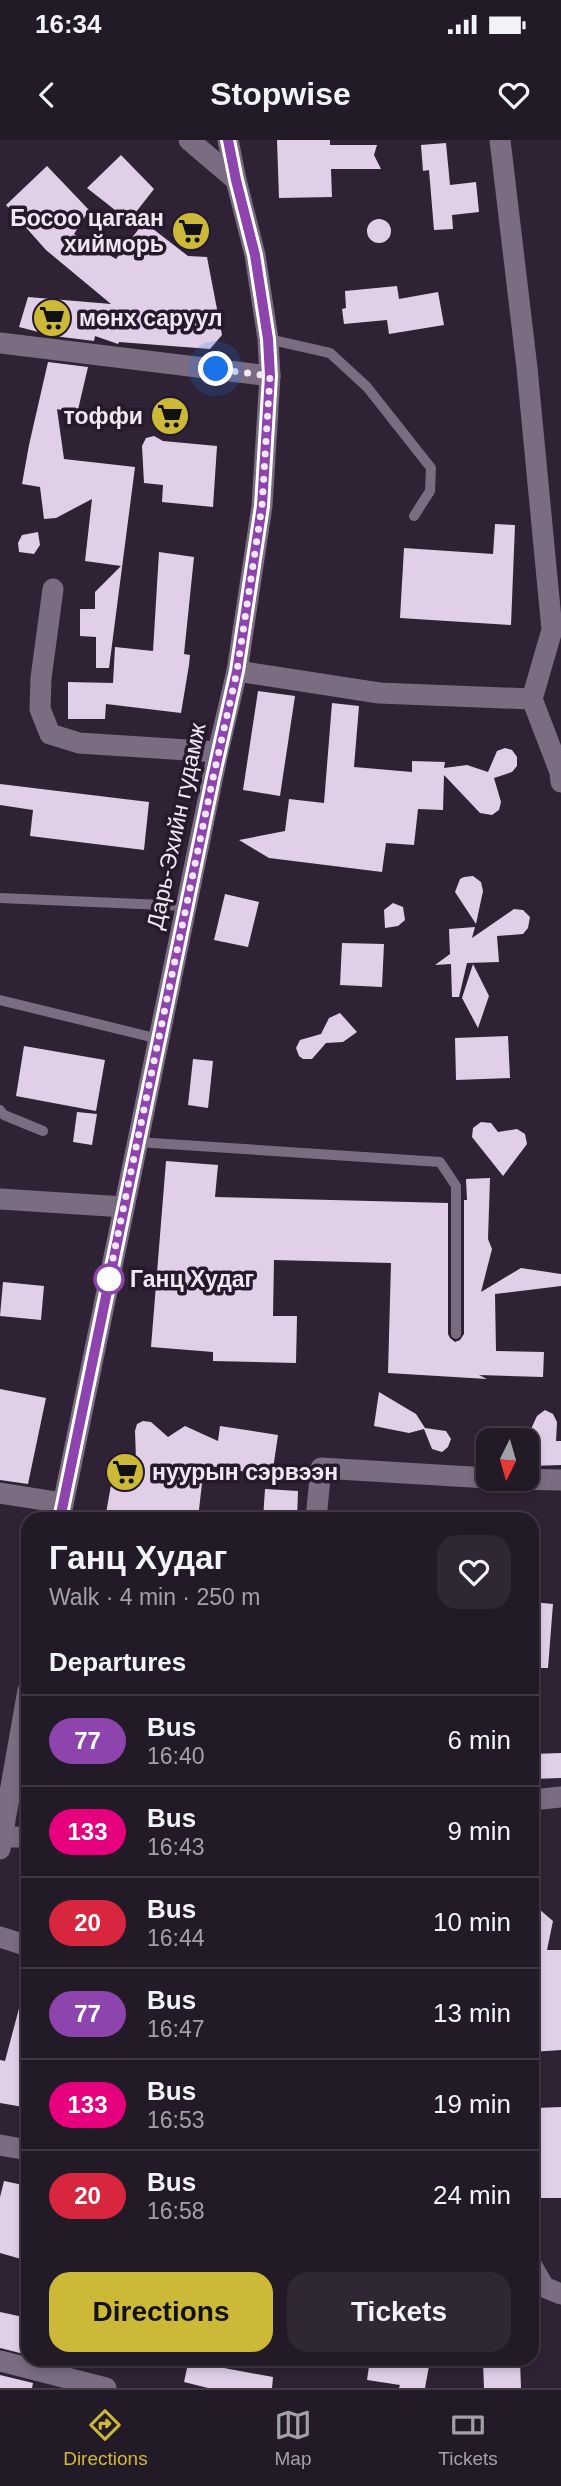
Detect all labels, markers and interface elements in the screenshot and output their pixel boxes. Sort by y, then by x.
text: 16:34 [35,9,102,39]
icon: back [28,76,66,114]
text: Stopwise [210,76,351,112]
icon: heart [495,76,533,114]
place label: Босоо цагаан хийморь [10,205,164,257]
supermarket icon: Босоо цагаан хийморь [170,210,212,252]
supermarket icon: мөнх саруул [31,297,73,339]
place label: мөнх саруул [79,305,223,331]
your location [198,351,233,386]
supermarket icon: тоффи [149,395,191,437]
place label: тоффи [64,403,143,429]
street label: Дарь-Эхийн гудамж [141,720,211,931]
marker: Ганц Худаг [94,1264,124,1294]
place label: Ганц Худаг [130,1266,254,1292]
north arrow [476,1428,539,1491]
map controls [476,1428,539,1491]
supermarket icon: нуурын сэрвээн [104,1451,146,1493]
place label: нуурын сэрвээн [152,1459,338,1485]
button: heart [437,1535,511,1609]
text: Ганц Худаг [49,1539,227,1576]
text: Walk · 4 min · 250 m [49,1584,260,1610]
text: Departures [49,1647,186,1677]
text: Bus [147,1712,196,1742]
text: 6 min [447,1725,511,1755]
text: 77 [74,1727,101,1754]
text: 16:40 [147,1743,205,1769]
text: Bus [147,1803,196,1833]
text: 9 min [447,1816,511,1846]
text: 133 [67,1818,108,1845]
text: 16:43 [147,1834,205,1860]
text: Bus [147,1894,196,1924]
text: 10 min [433,1907,511,1937]
text: 20 [74,1909,101,1936]
text: 16:44 [147,1925,205,1951]
text: Bus [147,1985,196,2015]
text: 13 min [433,1998,511,2028]
text: 77 [74,2000,101,2027]
text: 16:47 [147,2016,205,2042]
text: Bus [147,2076,196,2106]
text: 19 min [433,2089,511,2119]
text: 133 [67,2091,108,2118]
text: 16:53 [147,2107,205,2133]
text: Bus [147,2167,196,2197]
text: 24 min [433,2180,511,2210]
text: 20 [74,2182,101,2209]
text: 16:58 [147,2198,205,2224]
button: Directions [49,2272,273,2352]
button: Tickets [287,2272,511,2352]
tab: Directions [63,2406,148,2470]
tab: Map [274,2406,312,2470]
tab: Tickets [438,2406,498,2470]

